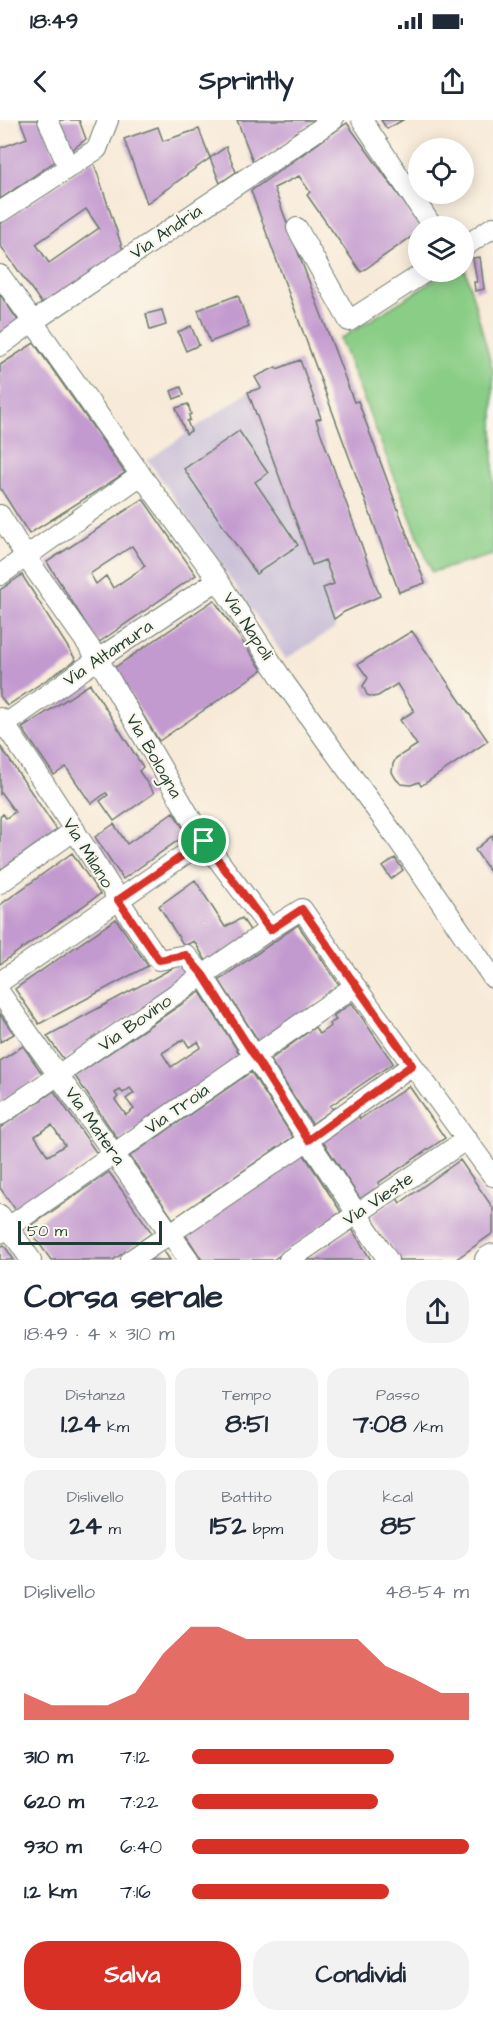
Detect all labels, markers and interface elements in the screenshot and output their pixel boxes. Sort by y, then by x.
text: 18:49 [30,6,78,37]
text: Sprintly [199,62,294,100]
icon: back [24,65,57,98]
icon: share [436,65,469,98]
map controls [408,138,474,282]
button: locate [408,138,474,204]
street label: Via Andria [125,199,207,265]
button: layers [408,216,474,282]
street label: Via Napoli [217,587,279,665]
street label: Via Altamura [58,614,158,692]
street label: Via Bologna [119,709,188,803]
street label: Via Milano [56,813,120,893]
pin [178,815,229,866]
icon: arrive [187,824,220,857]
street label: Via Bovino [93,989,177,1057]
street label: Via Troia [140,1078,214,1140]
street label: Via Matera [59,1082,131,1170]
street label: Via Vieste [338,1166,418,1232]
scale bar [18,1218,162,1246]
text: 50 m [27,1220,67,1242]
text: Corsa serale [24,1274,223,1320]
button: share [406,1280,469,1343]
text: 18:49 · 4 × 310 m [24,1320,175,1348]
text: Distanza [65,1384,125,1406]
text: Tempo [222,1384,271,1406]
text: Passo [376,1384,420,1406]
text: 1.24 [61,1406,101,1442]
text: 8:51 [225,1406,268,1442]
text: 7:08 [353,1406,407,1442]
text: km [101,1416,129,1438]
text: /km [407,1416,443,1438]
text: Dislivello [67,1486,124,1508]
text: Battito [221,1486,272,1508]
text: kcal [383,1486,413,1508]
text: 24 [69,1508,102,1544]
text: 152 [210,1508,246,1544]
text: 85 [380,1508,415,1544]
text: m [102,1518,121,1540]
text: bpm [246,1518,283,1540]
text: Dislivello [24,1578,95,1606]
text: 48–54 m [385,1578,469,1606]
text: 310 m [24,1743,73,1771]
text: 7:12 [120,1743,150,1771]
text: 620 m [24,1788,84,1816]
text: 7:22 [120,1788,159,1816]
text: 930 m [24,1833,82,1861]
text: 6:40 [120,1833,162,1861]
text: 1.2 km [24,1878,77,1906]
text: 7:16 [120,1878,151,1906]
button: Salva [24,1941,241,2010]
button: Condividi [253,1941,469,2010]

